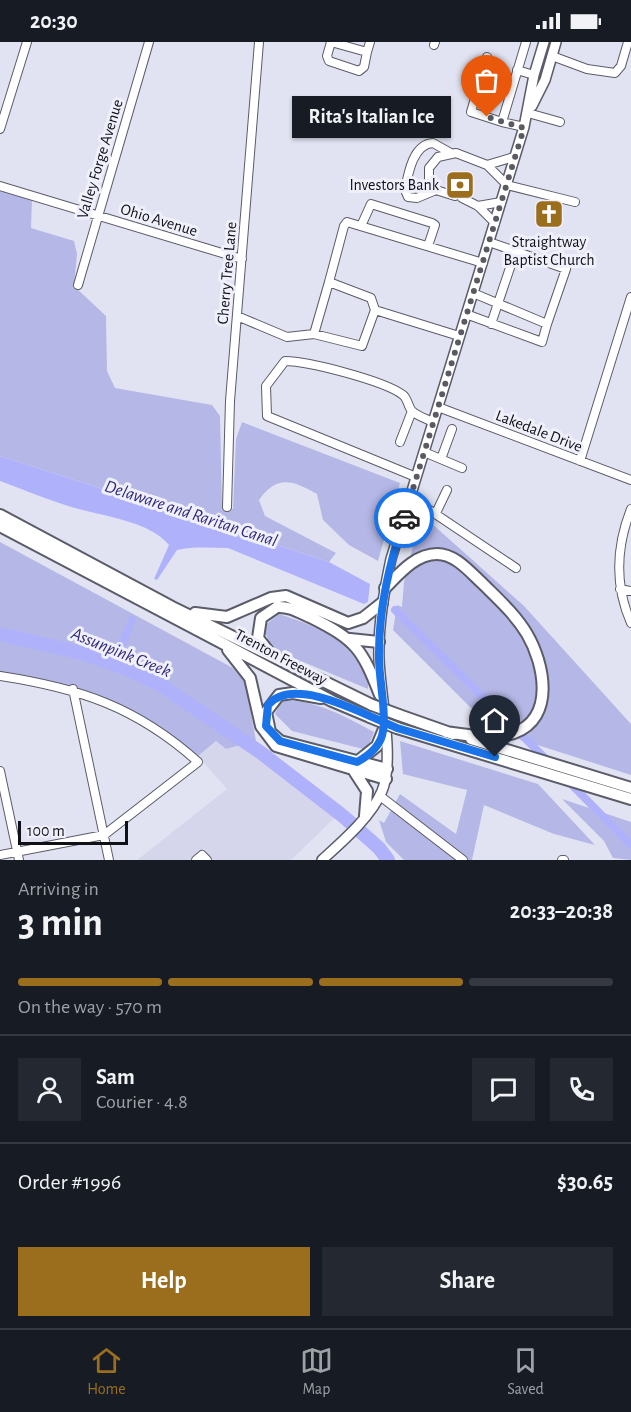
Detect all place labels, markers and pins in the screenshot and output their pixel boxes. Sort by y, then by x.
pin [461,55,512,117]
callout: Rita's Italian Ice [292,96,451,138]
bank icon: Investors Bank [444,169,476,201]
place label: Investors Bank [349,177,440,193]
church icon: Straightway Baptist Church [533,198,565,230]
place label: Straightway Baptist Church [503,234,595,268]
pin [469,695,520,757]

